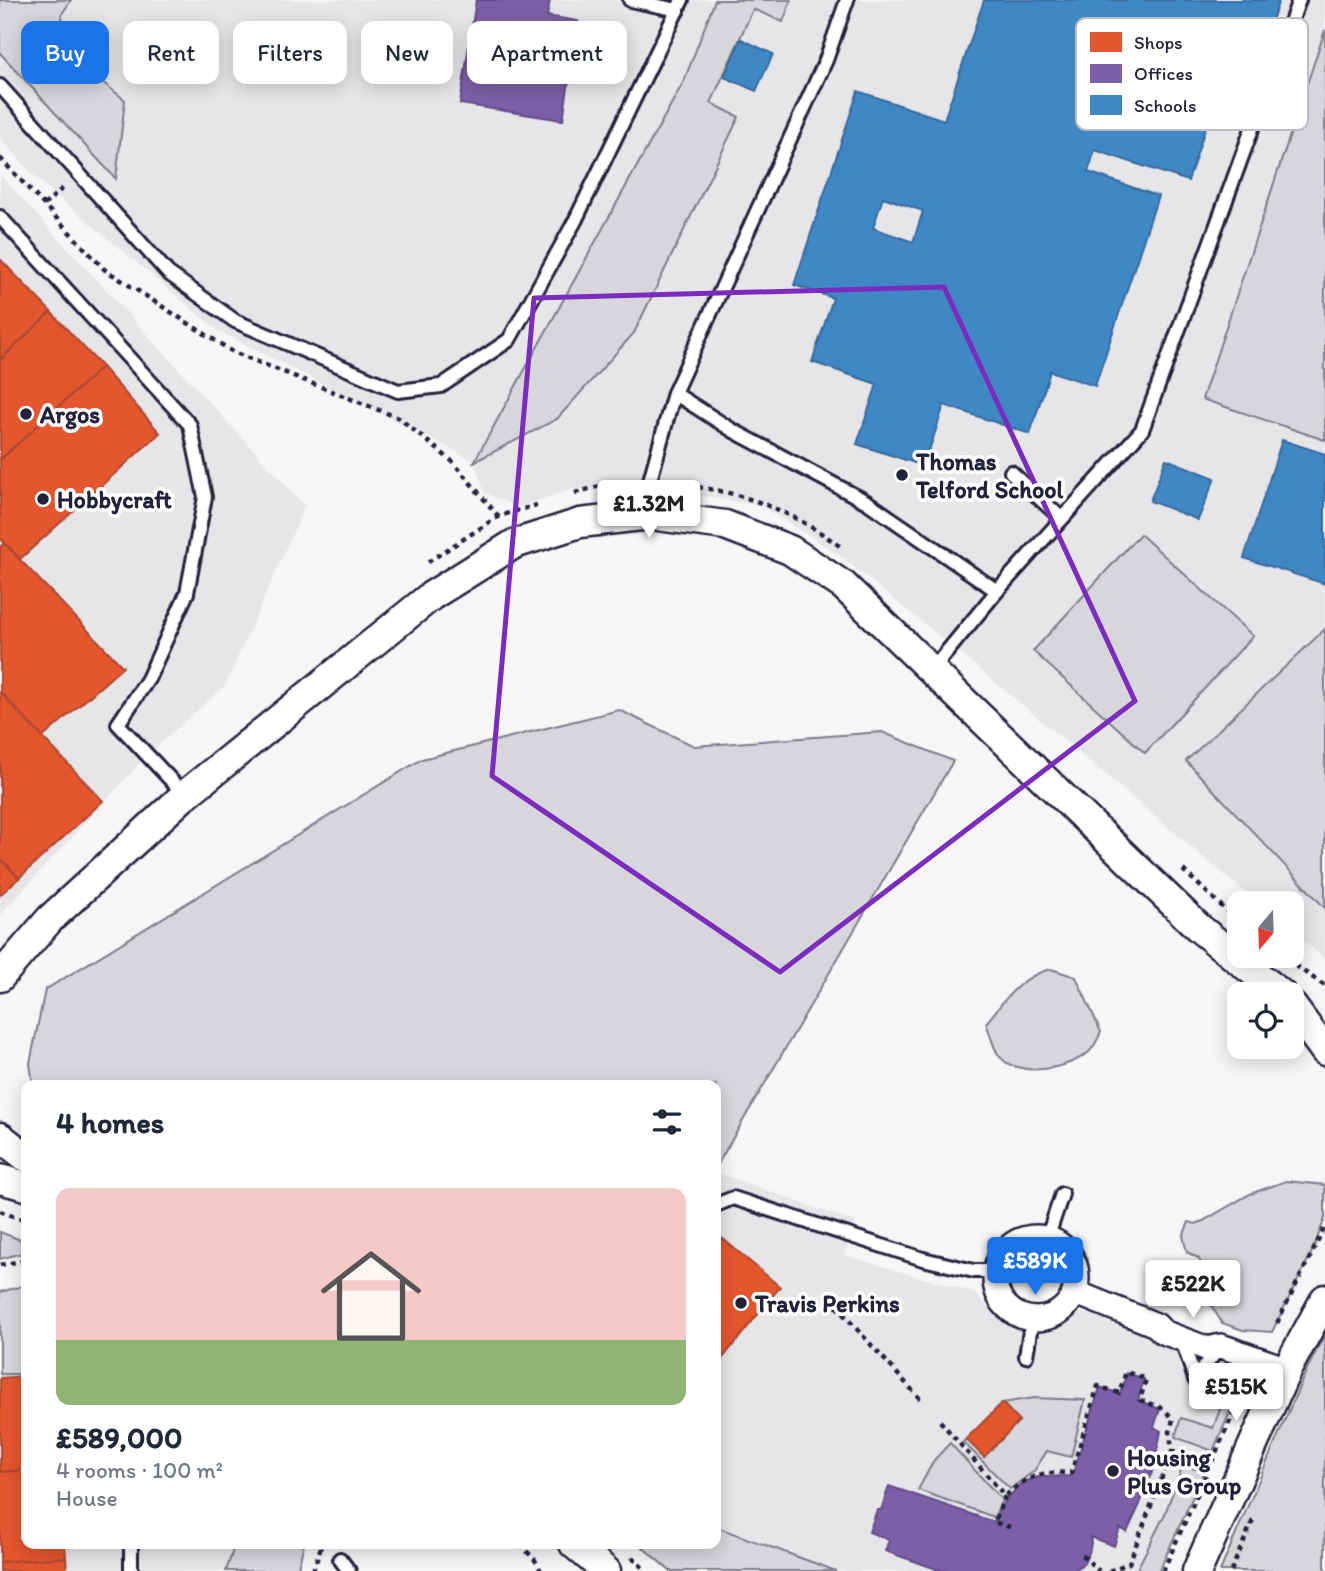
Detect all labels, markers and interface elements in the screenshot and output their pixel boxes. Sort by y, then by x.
legend [1076,18,1308,130]
chip: Buy [21,21,109,84]
chip: Rent [123,21,219,84]
chip: Filters [233,21,347,84]
chip: New [361,21,453,84]
chip: Apartment [467,21,627,84]
text: Shops [1134,31,1183,54]
text: Offices [1134,62,1193,85]
text: Schools [1134,94,1197,117]
place label: Argos [39,400,100,430]
marker: Argos [18,406,34,422]
place label: Thomas Telford School [915,447,1063,504]
marker: Thomas Telford School [894,467,910,483]
pin: £1.32M [592,480,706,540]
place label: Hobbycraft [57,485,172,515]
text: £1.32M [613,489,685,517]
marker: Hobbycraft [35,491,51,507]
north arrow [1227,891,1304,968]
map controls [1227,891,1304,1059]
button: locate [1227,982,1304,1059]
icon: filters [648,1103,686,1141]
text: 4 homes [56,1104,164,1141]
icon: home [308,1233,434,1359]
pin: £589K [986,1238,1084,1297]
text: £589K [1003,1246,1067,1274]
pin: £522K [1144,1260,1242,1320]
text: £522K [1161,1269,1225,1297]
place label: Travis Perkins [754,1289,900,1318]
marker: Travis Perkins [733,1295,749,1311]
pin: £515K [1187,1364,1285,1423]
text: £515K [1205,1372,1267,1400]
text: £589,000 [56,1419,182,1456]
place label: Housing Plus Group [1127,1443,1241,1501]
text: 4 rooms · 100 m² [56,1456,223,1484]
marker: Housing Plus Group [1105,1463,1121,1479]
text: House [56,1484,118,1512]

